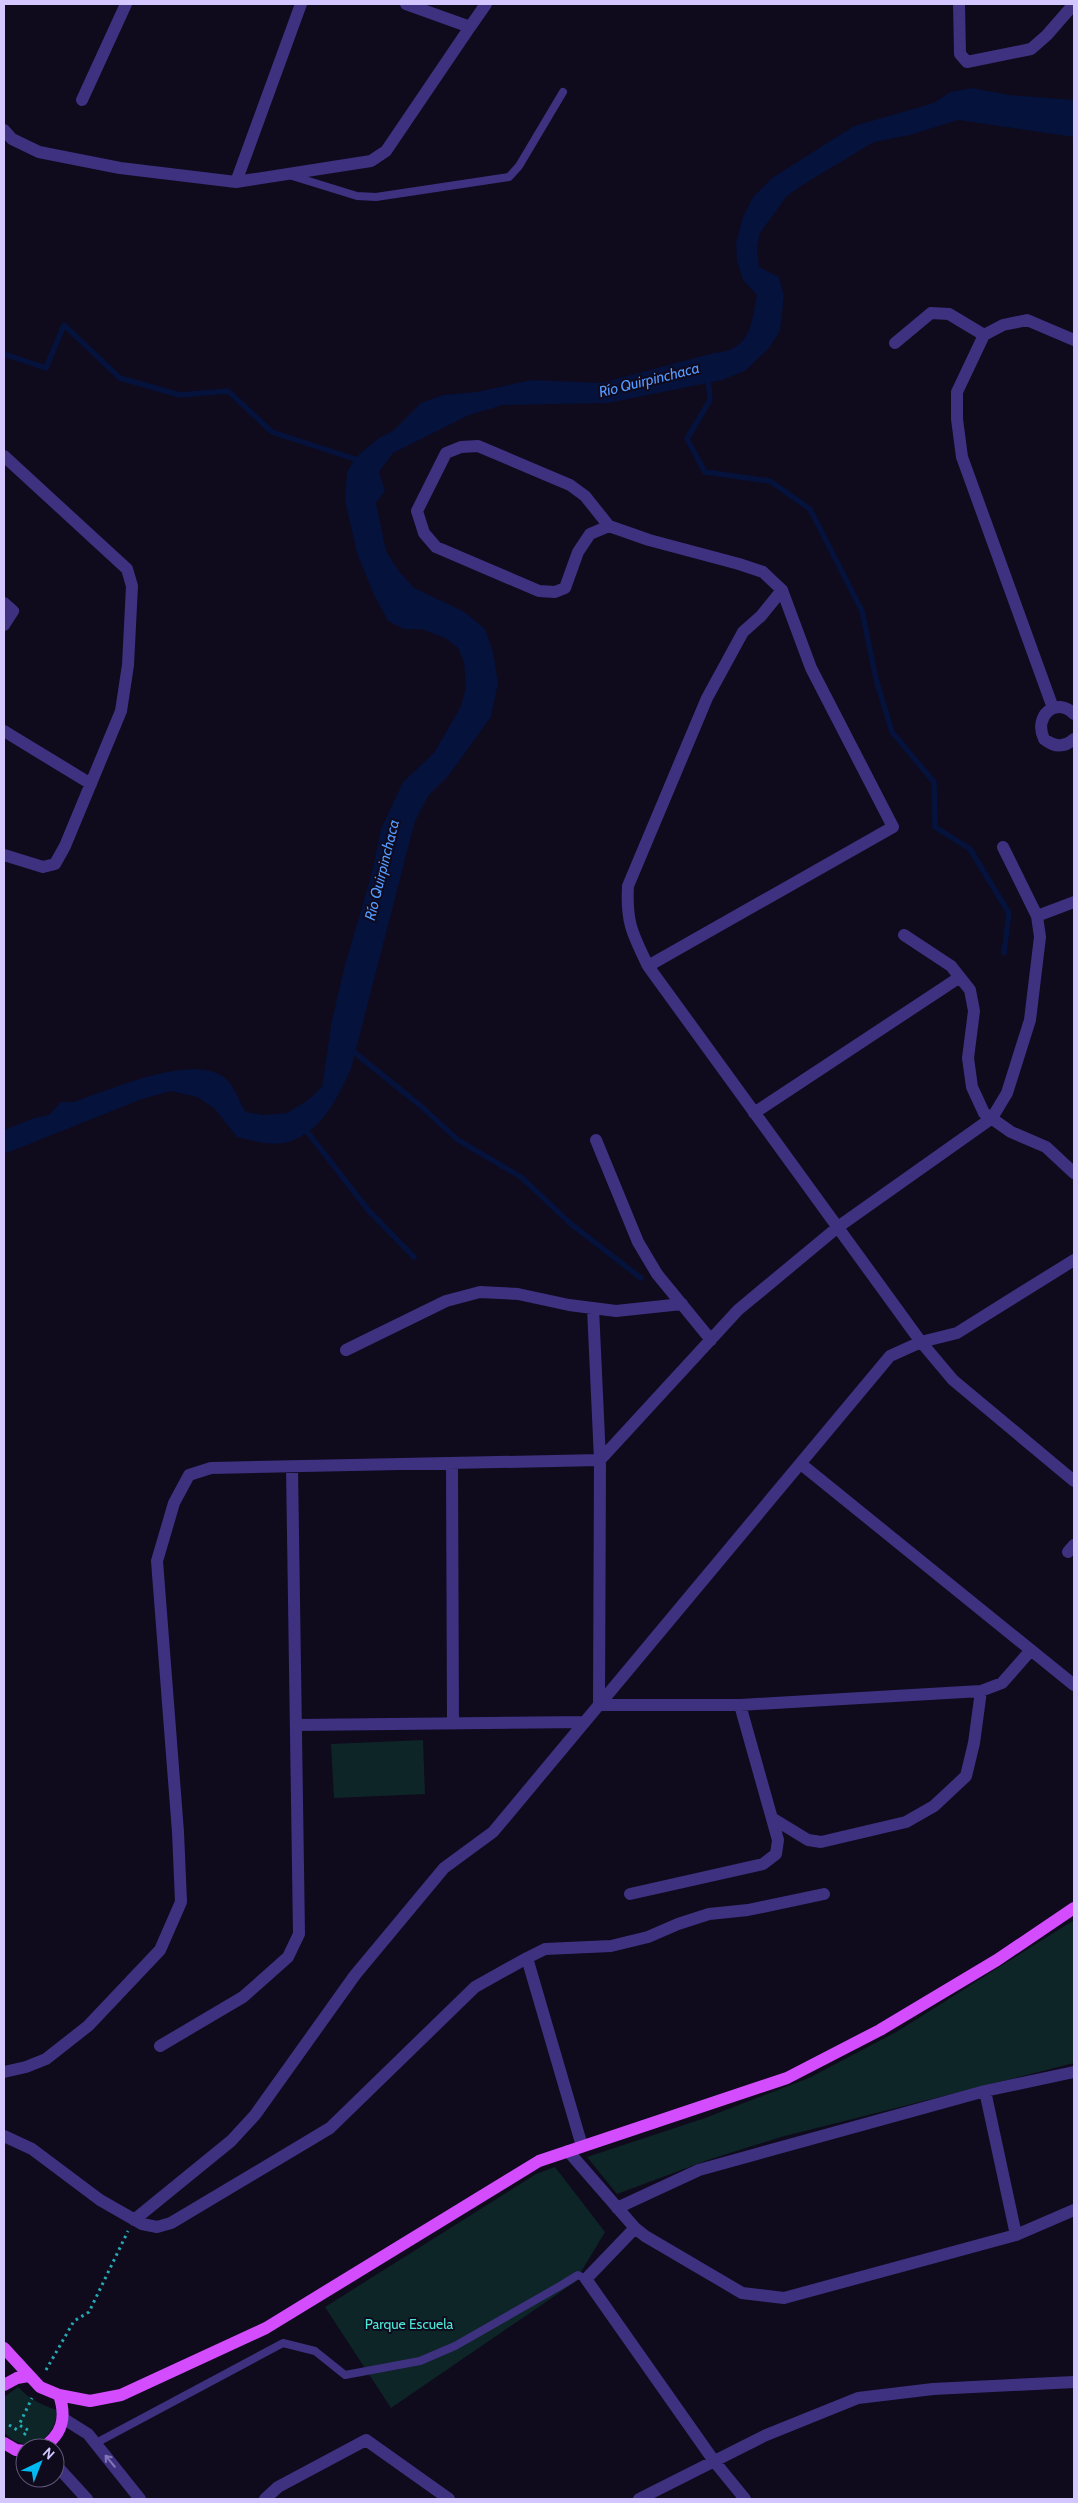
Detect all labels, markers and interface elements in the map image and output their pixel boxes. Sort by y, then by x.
water label: Río Quirpinchaca [597,359,701,401]
water label: Río Quirpinchaca [361,818,403,922]
park label: Parque Escuela [365,2315,454,2333]
north arrow [15,2438,65,2488]
text: N [39,2444,59,2463]
one-way arrow [105,2454,116,2467]

